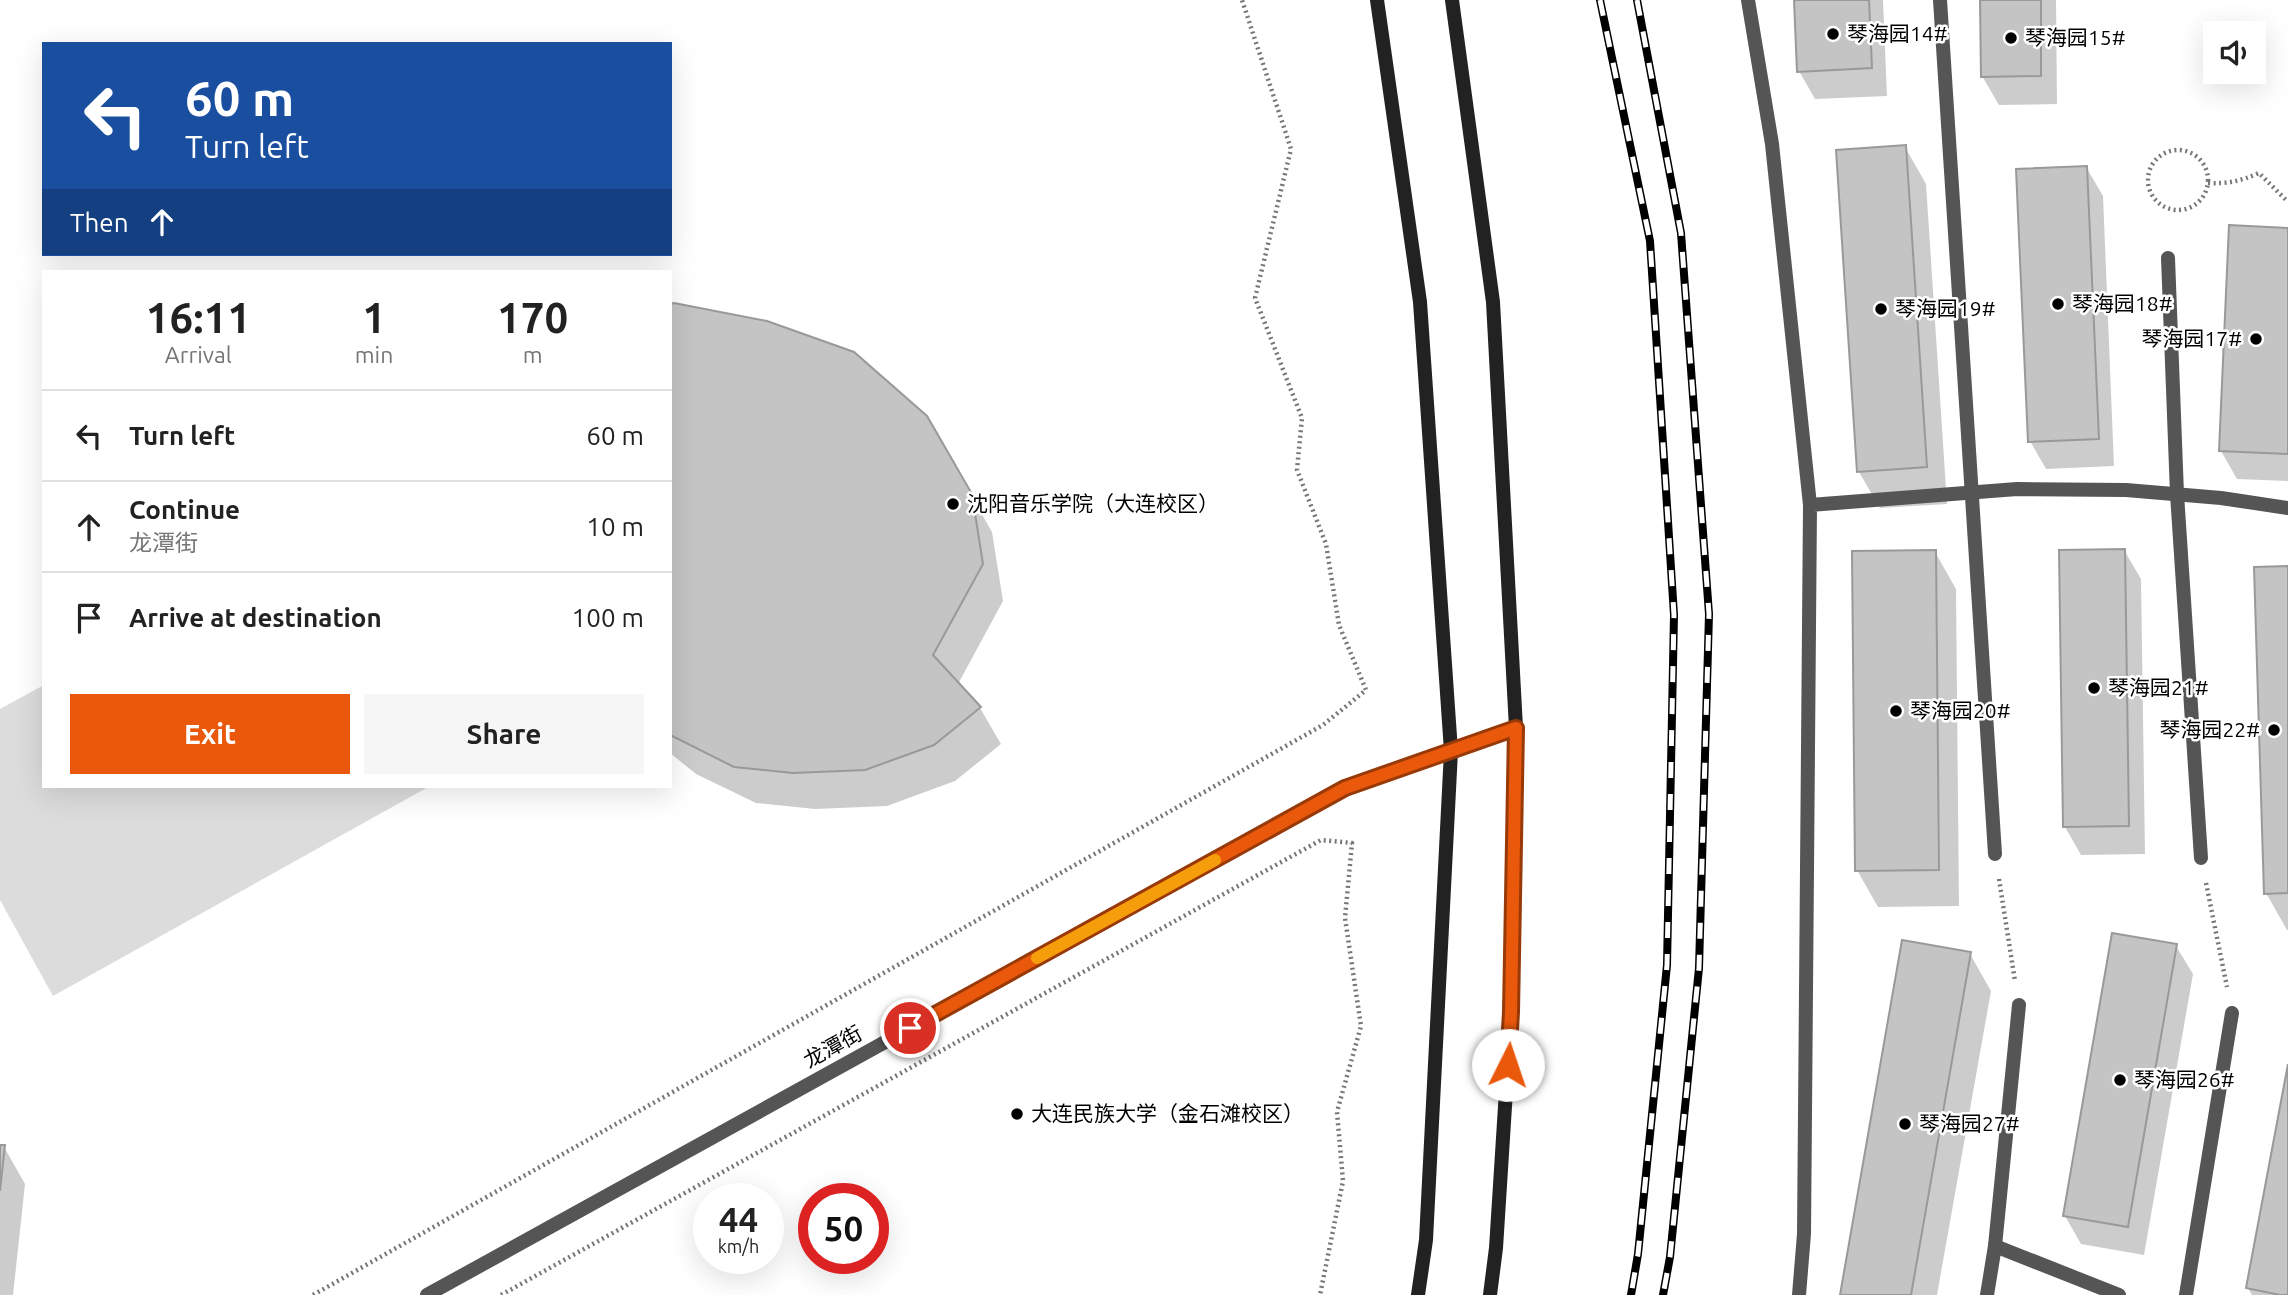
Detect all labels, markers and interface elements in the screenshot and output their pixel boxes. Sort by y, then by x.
place label: 琴海园14# [1847,21,1948,45]
map controls [2203,21,2266,84]
button: sound [2203,21,2266,84]
place label: 琴海园15# [2025,25,2126,49]
marker: 琴海园14# [1825,26,1841,42]
marker: 琴海园15# [2003,30,2019,46]
icon: left [70,70,161,161]
text: 60 m [185,70,294,125]
text: Turn left [185,128,309,164]
icon: ahead [143,203,181,241]
text: Then [70,208,129,237]
place label: 琴海园18# [2072,291,2173,315]
text: 16:11 [146,294,251,341]
text: 1 [362,294,386,341]
text: 170 [497,294,568,341]
place label: 琴海园19# [1895,296,1996,320]
marker: 琴海园18# [2050,296,2066,312]
marker: 琴海园19# [1873,301,1889,317]
place label: 琴海园17# [2141,326,2242,350]
marker: 琴海园17# [2248,331,2264,347]
text: Arrival [165,342,232,367]
text: min [355,342,393,367]
text: m [523,342,543,367]
icon: left [70,417,108,455]
text: Turn left [129,421,235,450]
text: 60 m [586,421,644,450]
place label: 沈阳音乐学院（大连校区） [967,491,1219,515]
text: Continue [129,495,240,524]
marker: 沈阳音乐学院（大连校区） [945,496,961,512]
icon: ahead [70,508,108,546]
text: 10 m [586,512,644,541]
text: 龙潭街 [129,530,198,555]
icon: arrive [70,599,108,637]
text: Arrive at destination [129,603,382,632]
text: 100 m [572,603,644,632]
place label: 琴海园21# [2108,675,2209,699]
marker: 琴海园21# [2086,680,2102,696]
button: Exit [70,694,350,774]
button: Share [364,694,644,774]
place label: 琴海园20# [1910,698,2011,722]
marker: 琴海园20# [1888,703,1904,719]
place label: 琴海园22# [2159,717,2260,741]
marker: 琴海园22# [2266,722,2282,738]
pin [880,998,940,1058]
icon: arrive [891,1009,929,1047]
street label: 龙潭街 [799,1020,866,1072]
position arrow [1471,1028,1545,1102]
place label: 琴海园26# [2134,1067,2235,1091]
marker: 琴海园26# [2112,1072,2128,1088]
place label: 大连民族大学（金石滩校区） [1031,1101,1304,1125]
marker: 大连民族大学（金石滩校区） [1009,1106,1025,1122]
place label: 琴海园27# [1919,1111,2020,1135]
marker: 琴海园27# [1897,1116,1913,1132]
speed limit sign: 50 [798,1183,889,1274]
text: 44 [719,1199,758,1239]
text: km/h [718,1236,759,1256]

